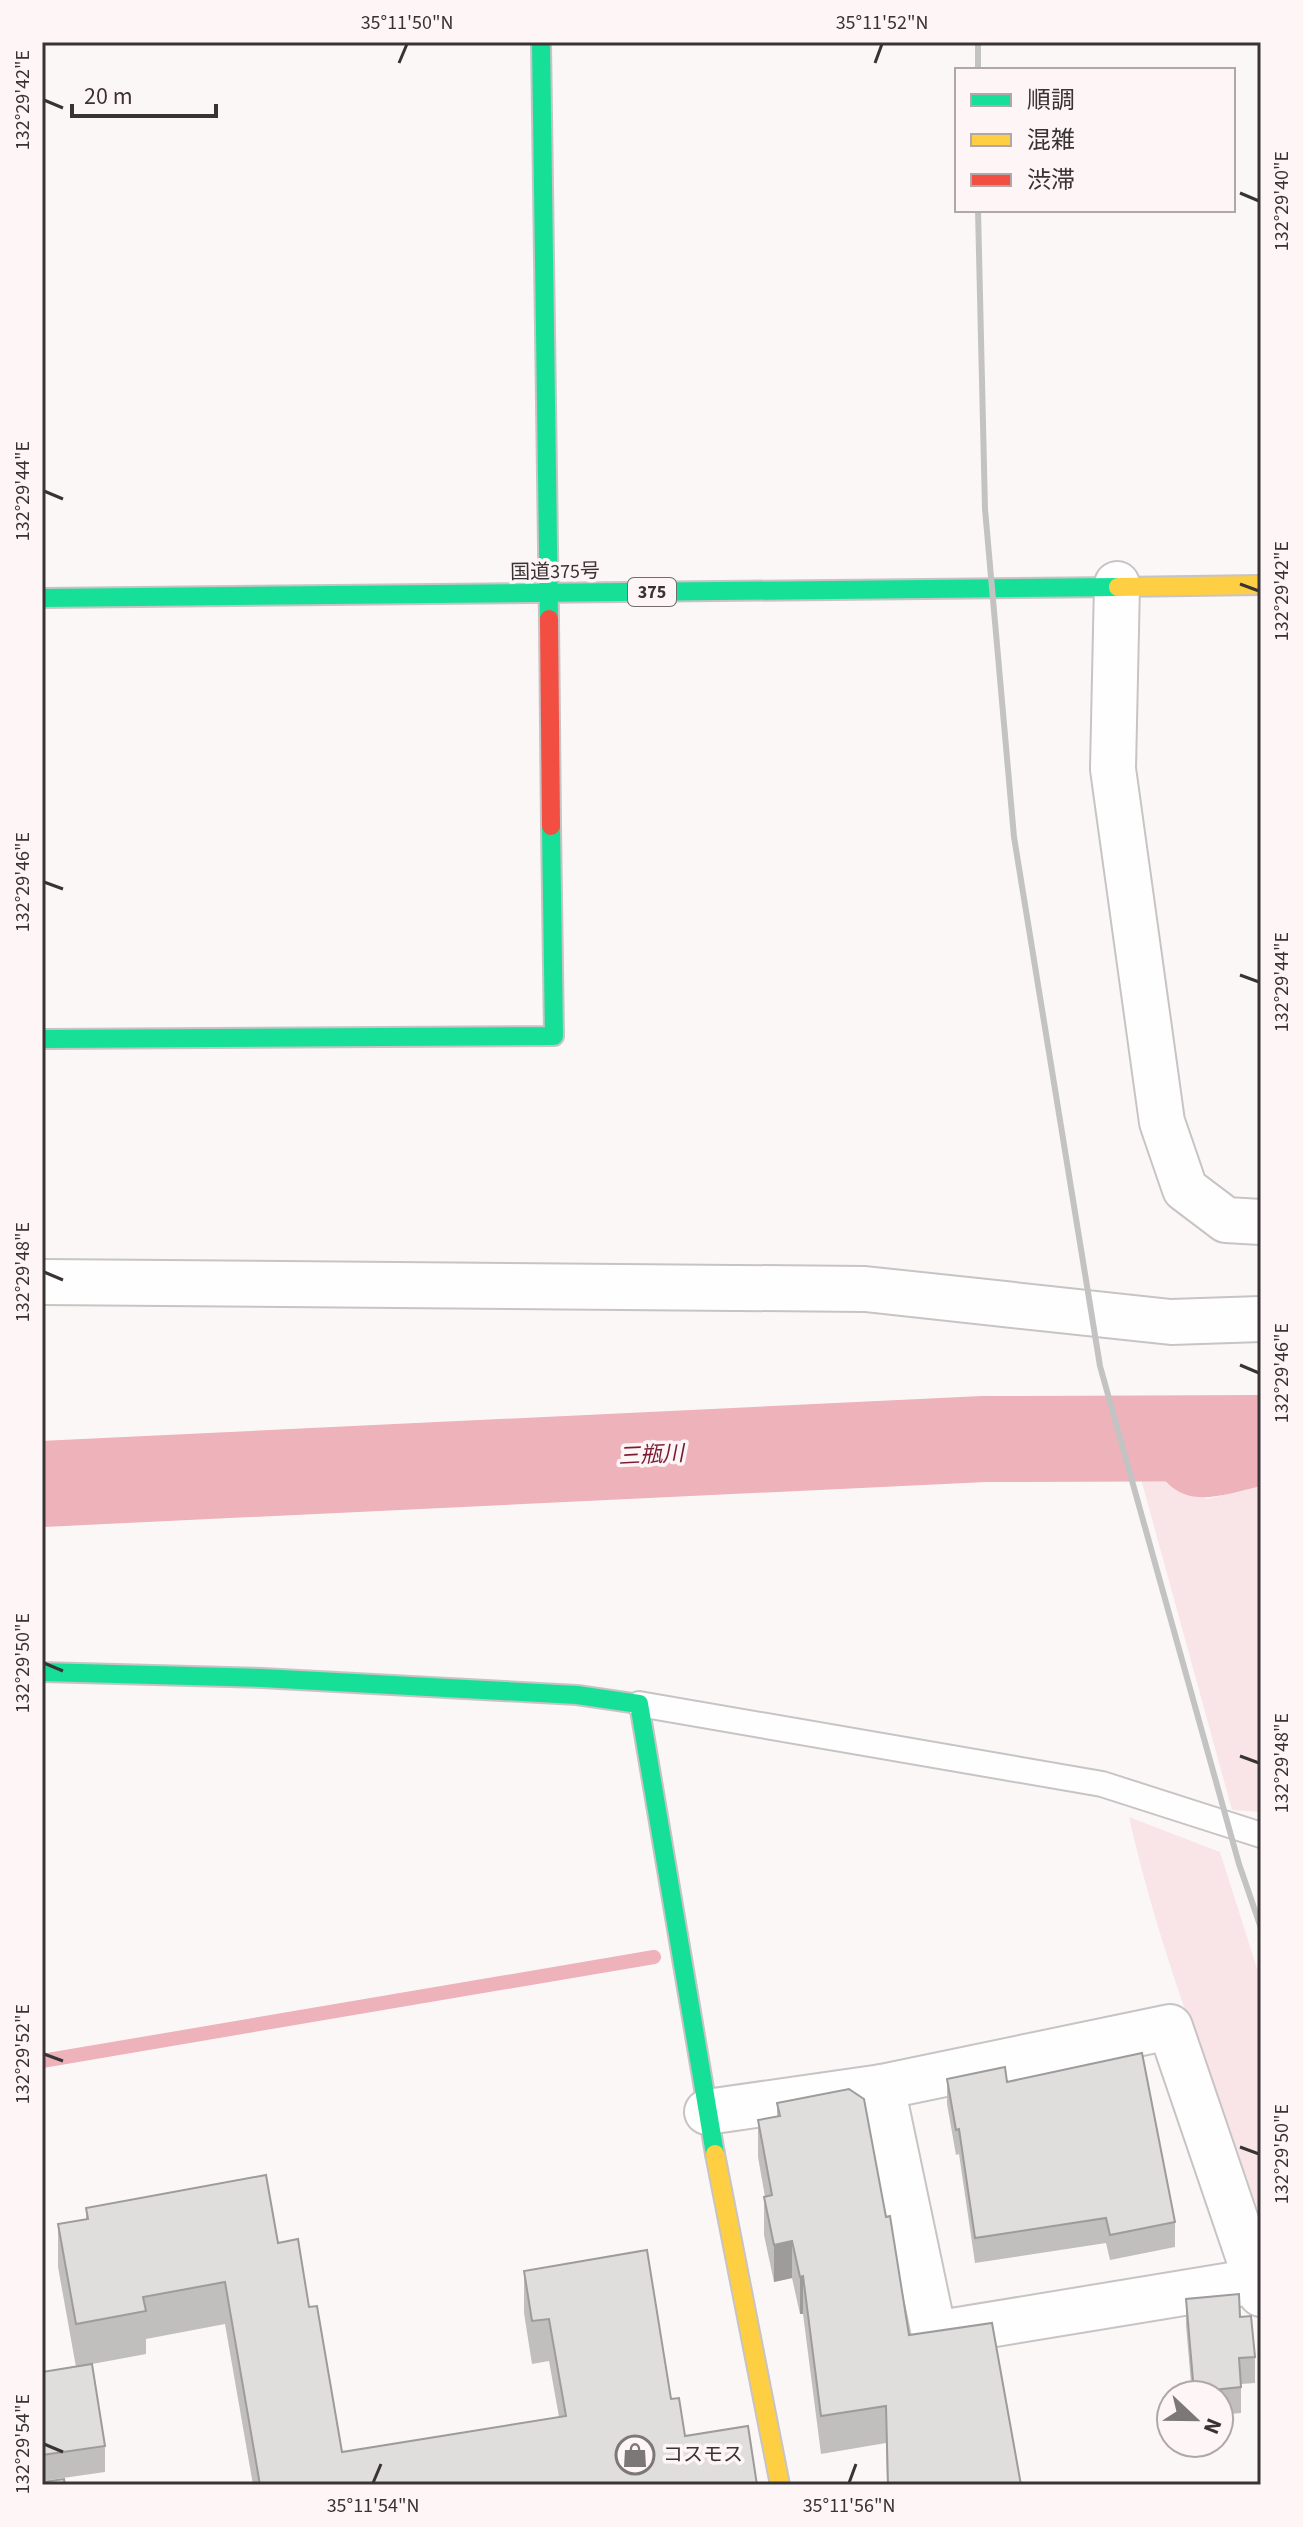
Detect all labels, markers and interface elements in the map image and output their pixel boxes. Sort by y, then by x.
text: 35°11'50"N [361,9,453,37]
text: 35°11'52"N [836,9,928,37]
text: 132°29'42"E [9,50,37,150]
scale bar [72,68,216,118]
legend [955,68,1235,212]
text: 20 m [84,79,133,114]
text: 順調 [1027,83,1075,118]
text: 混雑 [1027,123,1075,158]
text: 132°29'40"E [1268,151,1296,251]
text: 渋滞 [1027,163,1075,198]
text: 132°29'44"E [9,441,37,541]
text: 132°29'42"E [1268,541,1296,641]
street label: 国道375号 [510,557,600,587]
road number: 375 [628,578,676,606]
text: 132°29'46"E [9,832,37,932]
text: 132°29'44"E [1268,932,1296,1032]
text: 132°29'48"E [9,1222,37,1322]
text: 132°29'46"E [1268,1323,1296,1423]
water label: 三瓶川 [617,1437,687,1473]
text: 132°29'50"E [9,1613,37,1713]
text: 132°29'48"E [1268,1713,1296,1813]
text: 132°29'52"E [9,2004,37,2104]
text: 132°29'50"E [1268,2104,1296,2204]
north arrow [1155,2379,1235,2459]
text: 132°29'54"E [9,2394,37,2494]
text: N [1195,2413,1230,2439]
shop icon: コスモス [614,2434,656,2476]
place label: コスモス [663,2441,743,2469]
text: 35°11'54"N [327,2492,419,2520]
text: 35°11'56"N [803,2492,895,2520]

